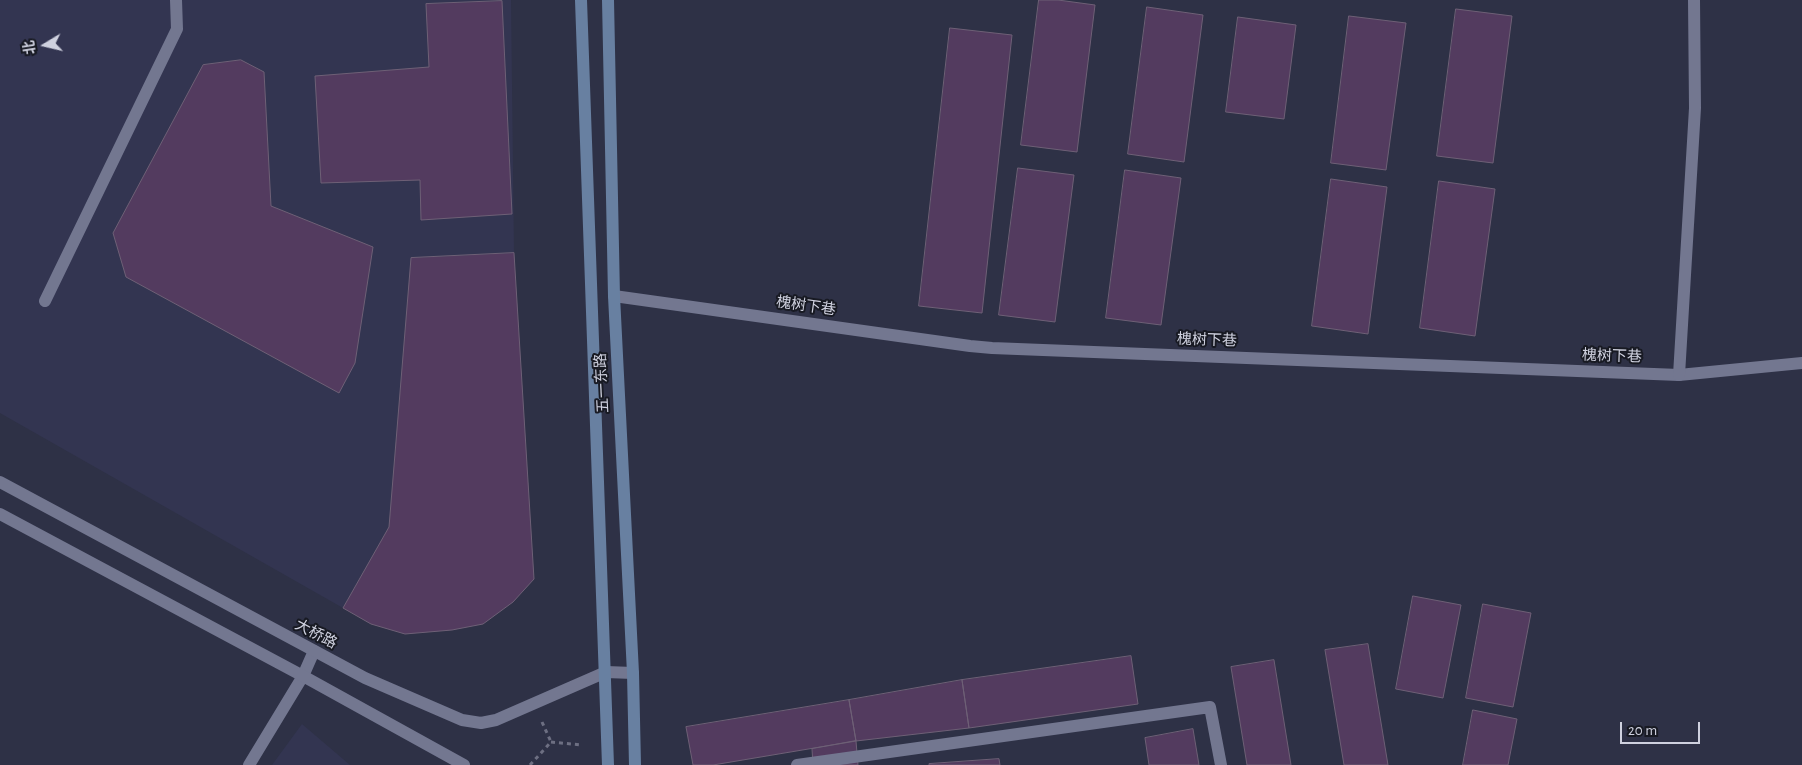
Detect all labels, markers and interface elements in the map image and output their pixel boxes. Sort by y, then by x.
north arrow [20,20,70,70]
text: 北 [22,39,38,55]
street label: 槐树下巷 [775,293,837,319]
street label: 槐树下巷 [1177,330,1237,350]
street label: 槐树下巷 [1582,346,1642,366]
street label: 五一东路 [591,353,613,413]
street label: 大桥路 [292,615,340,653]
scale bar [1622,712,1702,744]
text: 20 m [1628,723,1657,738]

